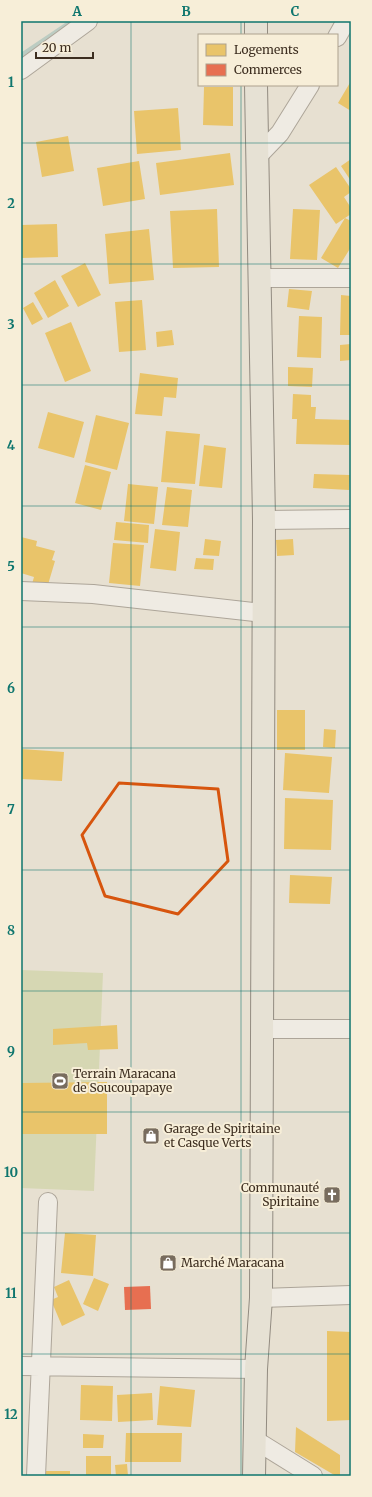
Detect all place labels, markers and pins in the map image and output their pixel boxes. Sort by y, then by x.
place label: Terrain Maracana de Soucoupapaye [73,1066,177,1095]
sports icon: Terrain Maracana de Soucoupapaye [50,1071,70,1091]
place label: Garage de Spiritaine et Casque Verts [164,1121,280,1150]
shop icon: Garage de Spiritaine et Casque Verts [141,1126,161,1146]
place label: Communauté Spiritaine [241,1180,319,1209]
church icon: Communauté Spiritaine [322,1185,342,1205]
shop icon: Marché Maracana [158,1253,178,1273]
place label: Marché Maracana [181,1255,285,1270]

